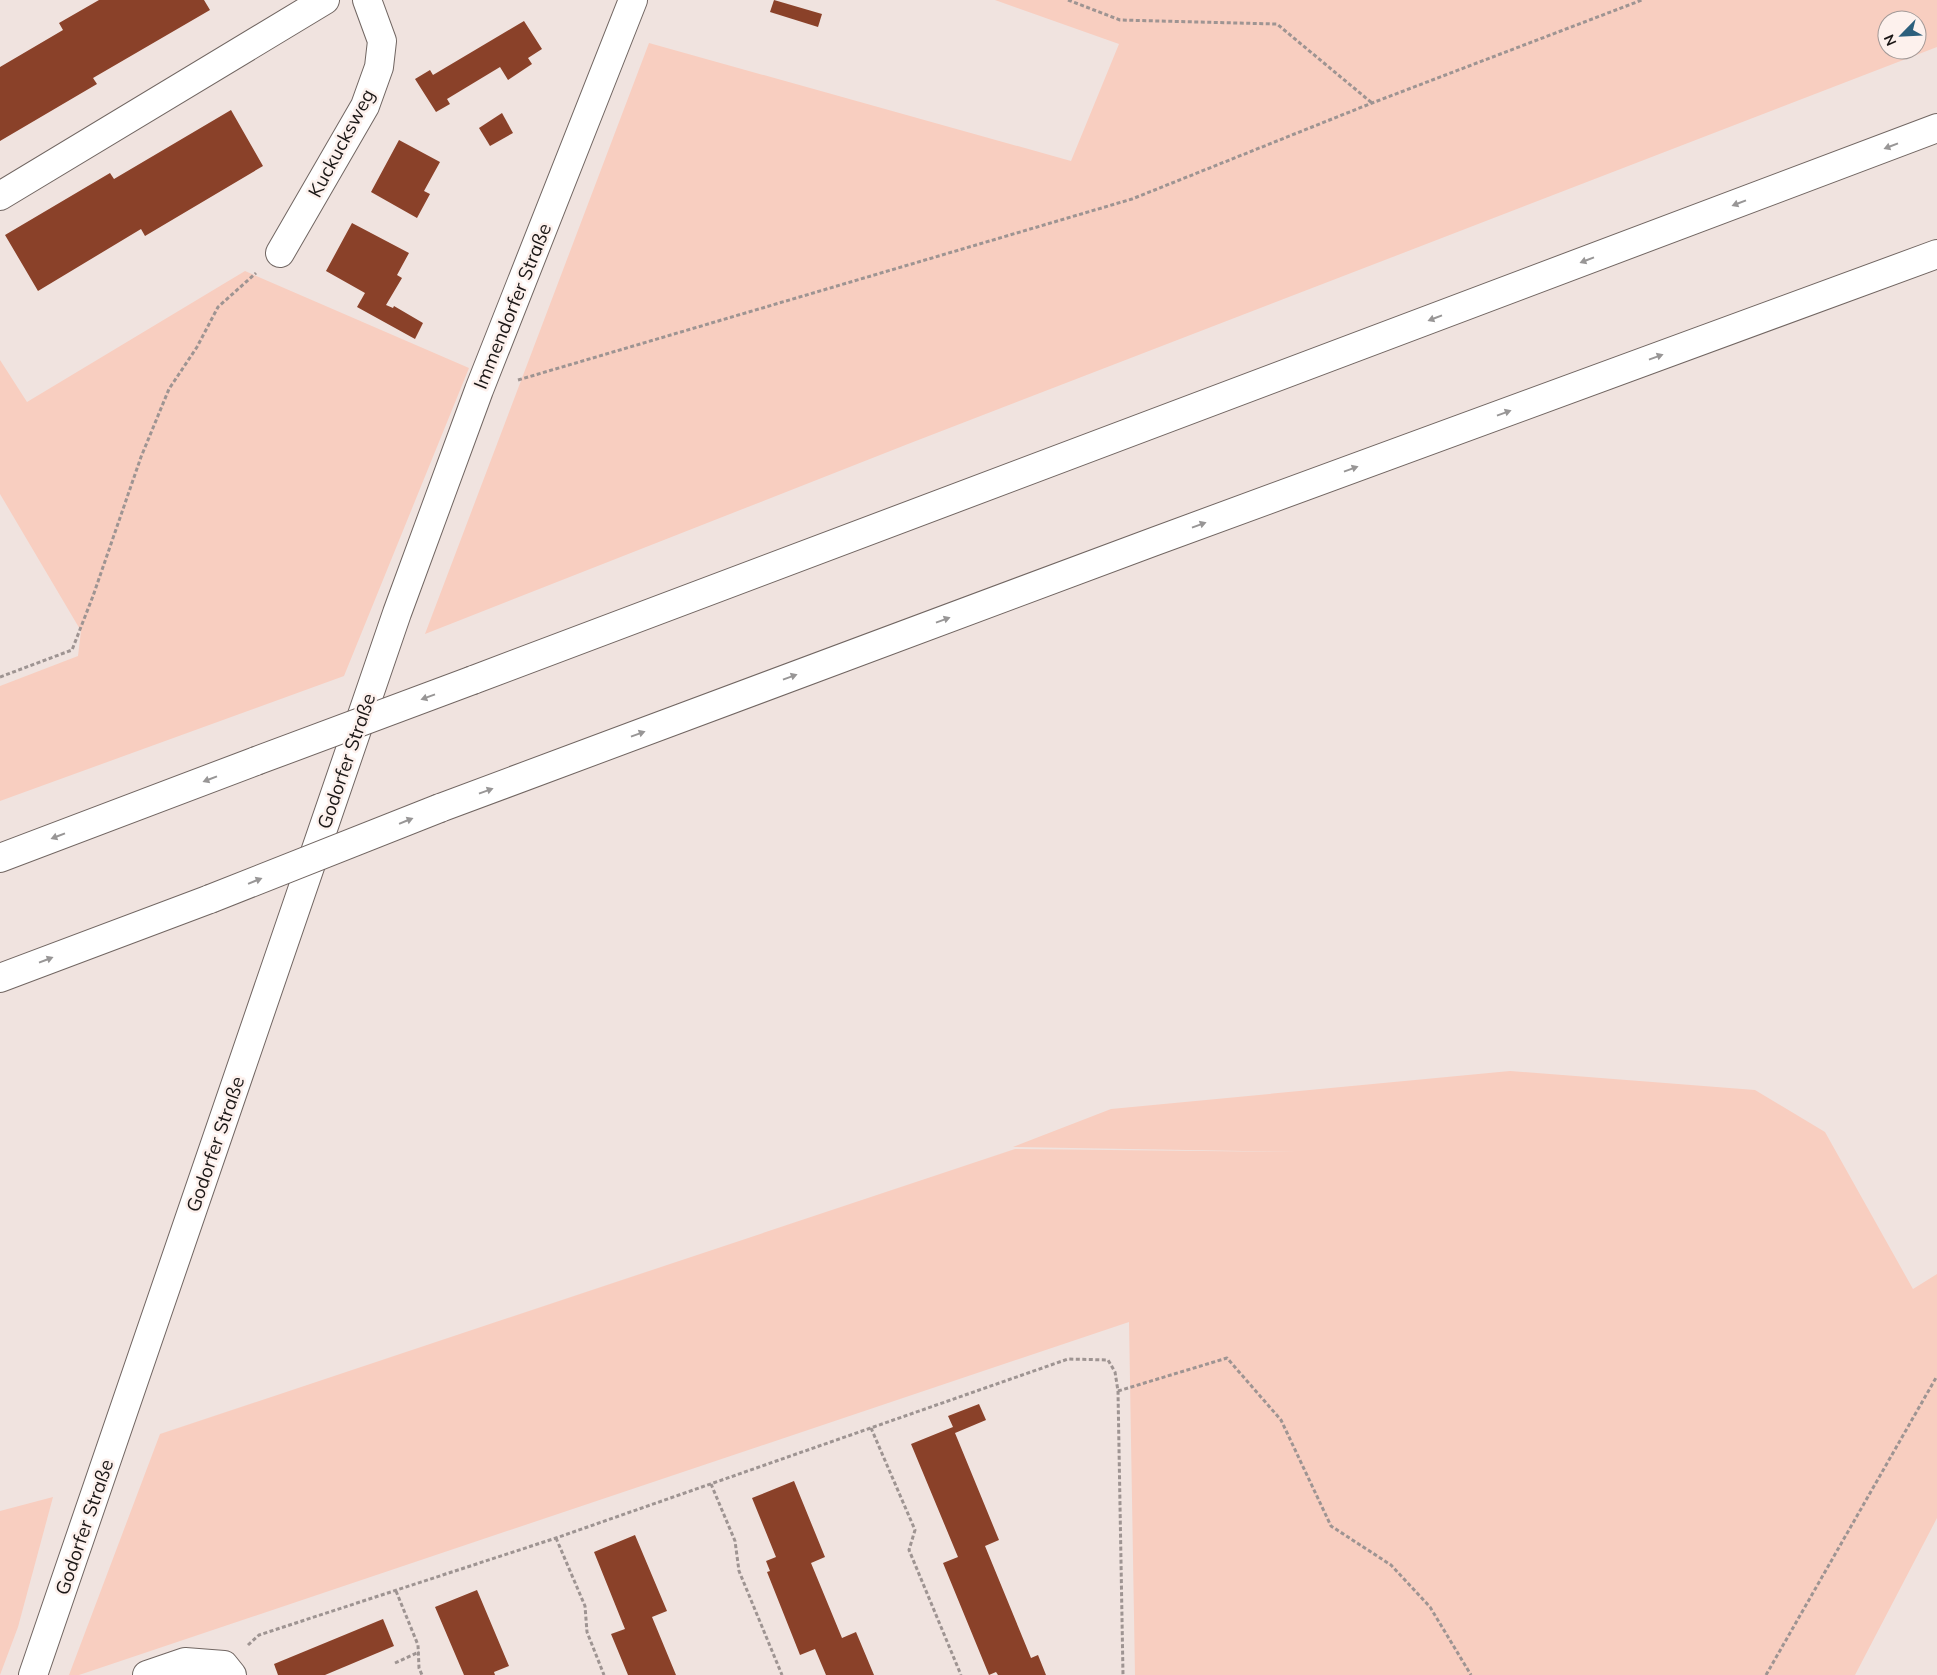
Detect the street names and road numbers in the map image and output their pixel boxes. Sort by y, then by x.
street label: Kuckucksweg [302,85,380,201]
street label: Immendorfer Straße [468,220,556,392]
street label: Godorfer Straße [312,690,380,832]
street label: Godorfer Straße [181,1073,249,1215]
street label: Godorfer Straße [50,1456,118,1598]

